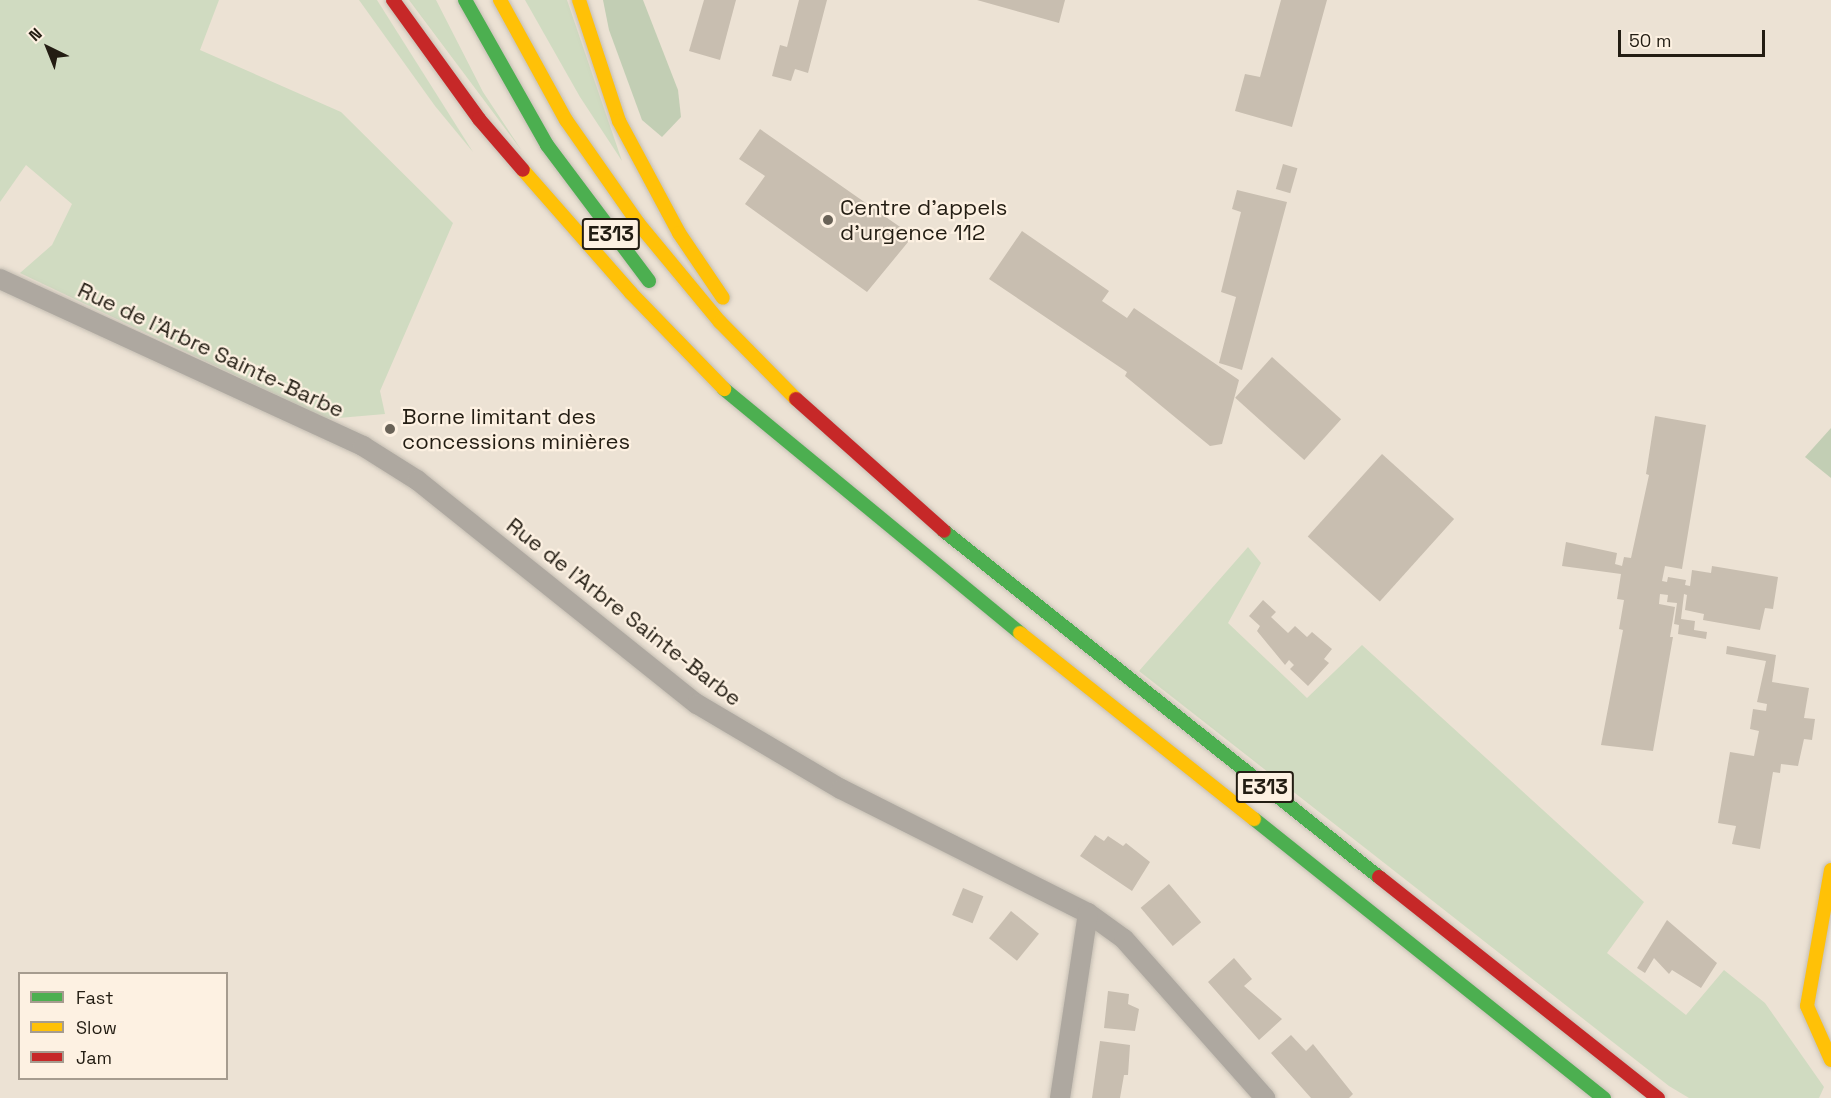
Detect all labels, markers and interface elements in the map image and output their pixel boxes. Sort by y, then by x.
north arrow [18,18,78,78]
scale bar [1621,18,1768,56]
text: N [24,23,46,46]
text: 50 m [1629,29,1671,52]
place label: Centre d’appels d’urgence 112 [840,194,1007,246]
marker: Centre d’appels d’urgence 112 [821,213,835,227]
road number: E313 [581,216,641,252]
street label: Rue de l'Arbre Sainte-Barbe [74,277,348,423]
place label: Borne limitant des concessions minières [402,403,630,454]
marker: Borne limitant des concessions minières [383,422,397,436]
street label: Rue de l'Arbre Sainte-Barbe [501,512,747,712]
road number: E313 [1235,769,1295,805]
legend [18,972,228,1080]
text: Fast [76,986,113,1009]
text: Slow [76,1016,117,1039]
text: Jam [76,1046,112,1069]

